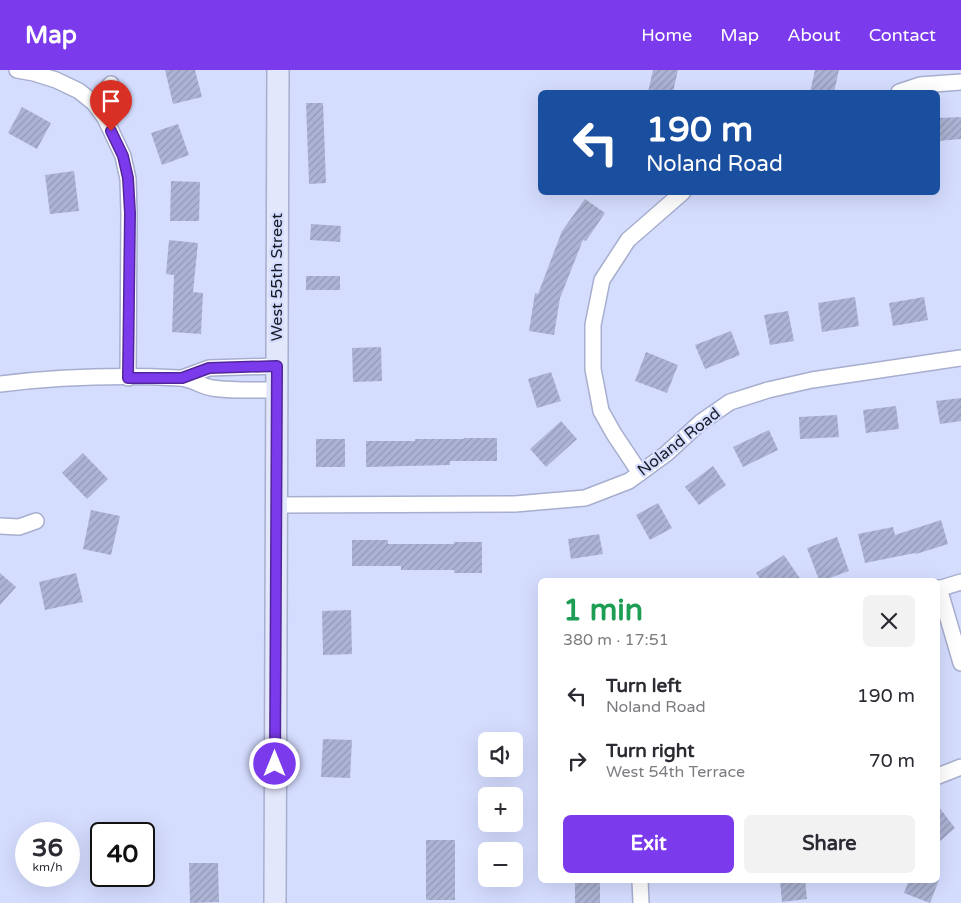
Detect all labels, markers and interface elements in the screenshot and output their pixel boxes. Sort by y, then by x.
text: Map [25,21,77,50]
text: Home [641,24,692,46]
text: Map [720,24,759,46]
text: About [787,24,841,46]
text: Contact [869,24,936,46]
pin [90,80,132,131]
icon: arrive [97,87,125,115]
text: 190 m [646,109,753,151]
icon: left [563,110,628,175]
text: Noland Road [646,151,783,177]
street label: West 55th Street [267,213,287,341]
street label: Noland Road [634,403,724,481]
text: 1 min [563,592,643,629]
button: close [863,595,915,647]
text: 380 m · 17:51 [563,630,669,650]
text: Turn left [606,675,682,697]
icon: left [563,682,591,710]
text: 190 m [857,685,915,707]
text: Noland Road [606,697,706,717]
map controls [478,732,523,887]
button: sound [478,732,523,777]
position arrow [248,737,300,789]
text: Turn right [606,740,694,762]
icon: right [563,747,591,775]
text: 70 m [869,750,915,772]
text: West 54th Terrace [606,762,745,782]
button: + [478,787,523,832]
button: Exit [563,815,734,873]
button: Share [744,815,915,873]
speed limit sign: 40 [90,822,155,887]
text: 36 [32,833,63,863]
button: − [478,842,523,887]
text: km/h [32,860,63,874]

